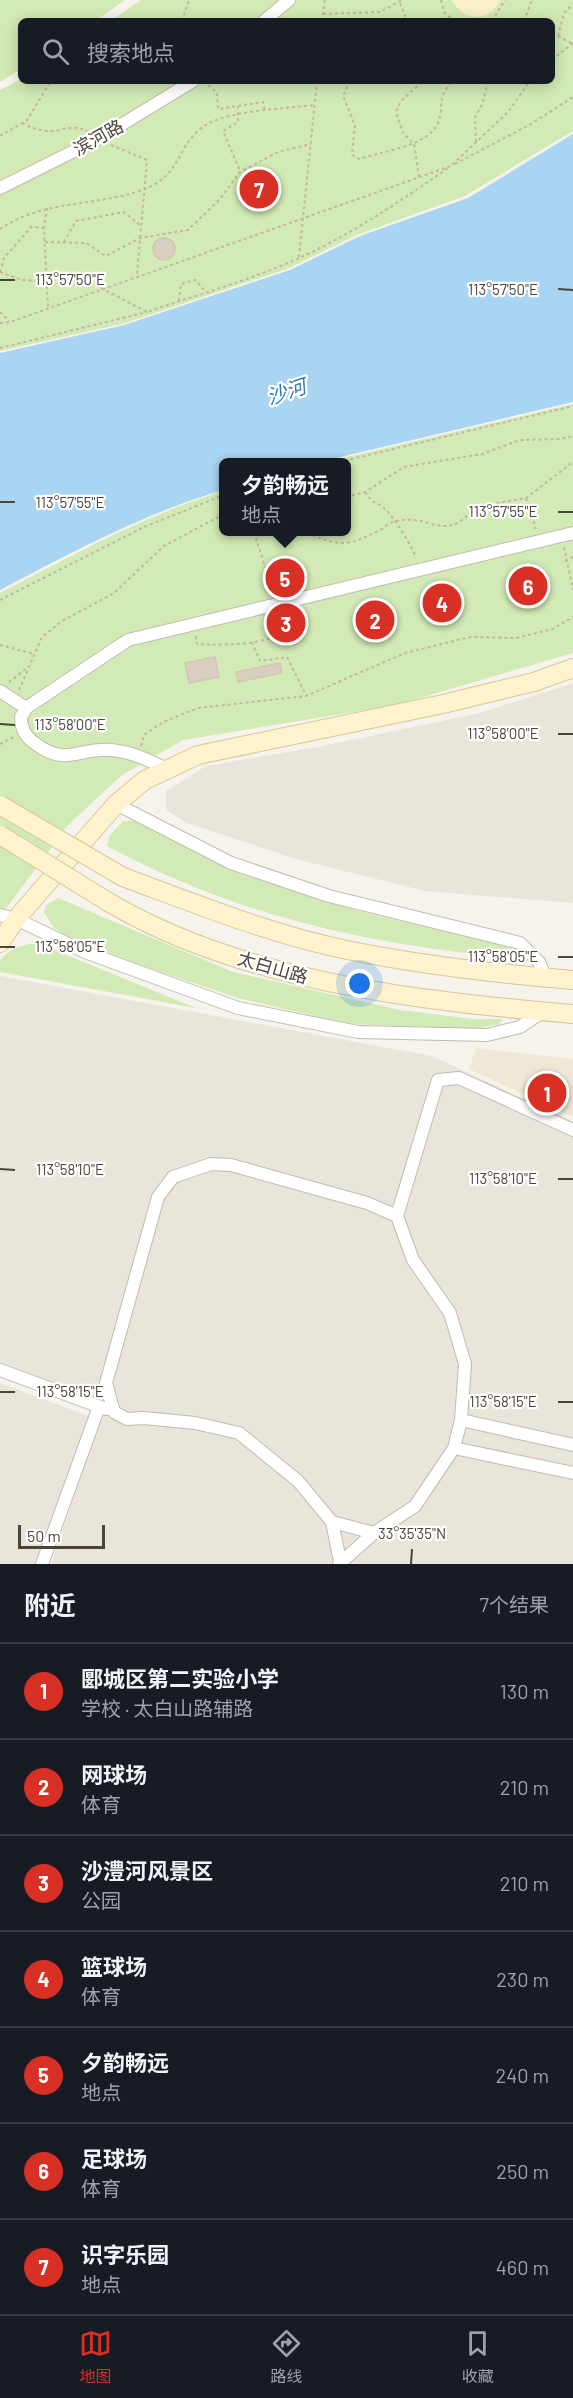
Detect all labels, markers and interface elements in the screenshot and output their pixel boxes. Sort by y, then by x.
search box [18,18,555,84]
icon: search [39,35,72,68]
text: 搜索地点 [87,39,175,65]
street label: 滨河路 [69,114,127,160]
pin: 7 [240,166,278,212]
text: 113°57'50"E [35,270,105,288]
text: 113°57'50"E [468,280,538,298]
water label: 沙河 [263,372,313,409]
popup [219,458,351,536]
text: 夕韵畅远 [241,471,329,497]
text: 113°57'55"E [35,493,105,511]
text: 地点 [241,502,281,526]
text: 113°57'55"E [468,502,538,520]
pin: 5 [266,556,304,600]
pin: 6 [508,564,548,608]
pin: 4 [422,580,462,626]
pin: 2 [356,598,394,642]
pin: 3 [266,600,306,646]
text: 113°58'00"E [34,715,106,733]
text: 113°58'00"E [467,724,539,742]
text: 113°58'05"E [35,937,105,955]
street label: 太白山路 [235,947,311,987]
text: 113°58'05"E [468,947,538,965]
your location [345,969,374,998]
pin: 1 [528,1070,566,1116]
text: 113°58'10"E [36,1160,104,1178]
text: 113°58'10"E [469,1169,537,1187]
text: 113°58'15"E [36,1382,104,1400]
text: 113°58'15"E [469,1392,537,1410]
scale bar [18,1522,105,1550]
text: 33°35'35"N [378,1524,446,1542]
text: 50 m [27,1526,61,1545]
text: 附近 [24,1589,76,1620]
text: 7个结果 [480,1592,549,1616]
text: 郾城区第二实验小学 [81,1665,279,1691]
text: 1 [40,1679,47,1703]
text: 130 m [500,1679,549,1703]
text: 学校 · 太白山路辅路 [81,1696,253,1720]
text: 网球场 [81,1761,147,1787]
text: 2 [38,1775,49,1799]
text: 210 m [500,1775,549,1799]
text: 体育 [81,1792,121,1816]
text: 沙澧河风景区 [81,1857,213,1883]
text: 3 [38,1871,49,1895]
text: 210 m [500,1871,549,1895]
text: 公园 [81,1888,121,1912]
text: 篮球场 [81,1953,147,1979]
text: 4 [37,1967,50,1991]
text: 230 m [496,1967,549,1991]
text: 体育 [81,1984,121,2008]
text: 夕韵畅远 [81,2049,169,2075]
text: 5 [38,2063,49,2087]
text: 240 m [495,2063,549,2087]
text: 地点 [81,2080,121,2104]
text: 足球场 [81,2145,147,2171]
text: 6 [38,2159,49,2183]
text: 250 m [496,2159,549,2183]
text: 体育 [81,2176,121,2200]
text: 识字乐园 [81,2241,169,2267]
text: 7 [39,2255,48,2279]
text: 460 m [496,2255,549,2279]
text: 地点 [81,2272,121,2296]
tab: 地图 [79,2327,112,2387]
tab: 路线 [270,2327,303,2387]
tab: 收藏 [461,2327,494,2387]

